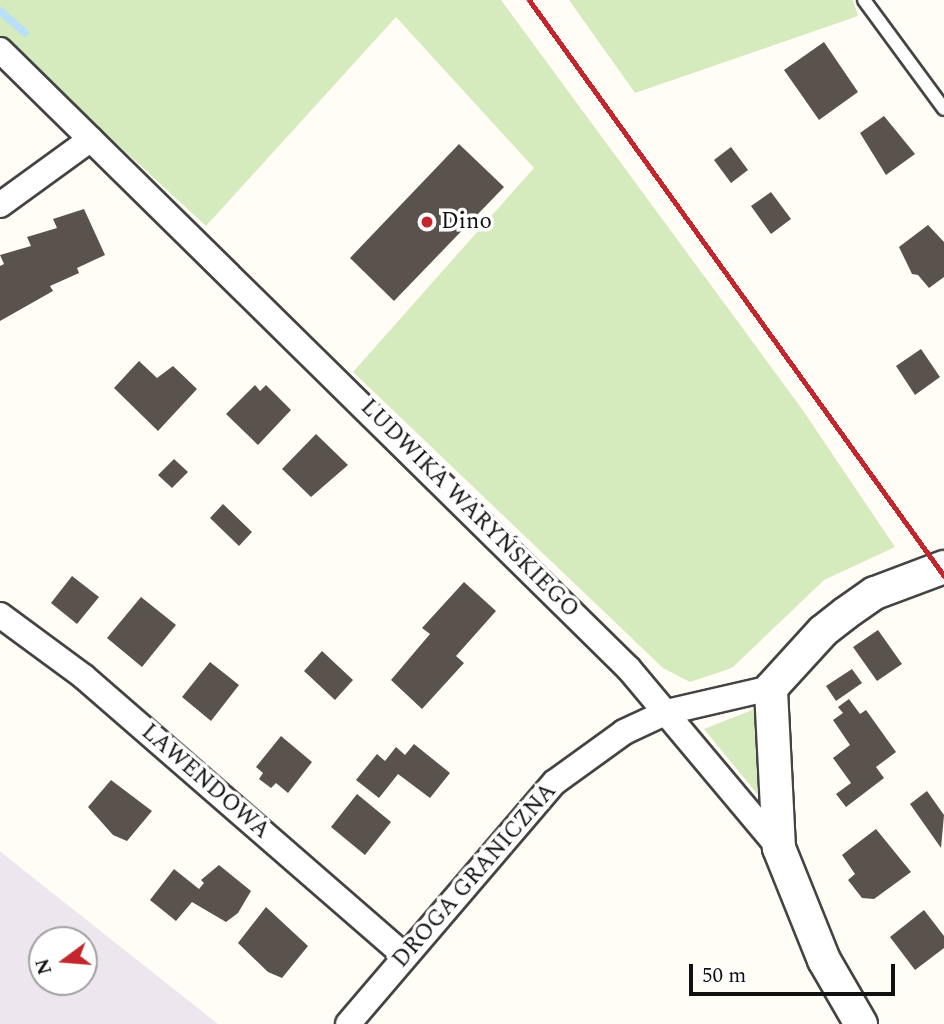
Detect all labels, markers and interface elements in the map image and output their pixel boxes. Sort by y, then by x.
place label: Dino [441,208,492,236]
marker: Dino [419,214,435,230]
street label: LUDWIKA WARYŃSKIEGO [354,394,584,624]
street label: LAWENDOWA [135,719,275,845]
street label: DROGA GRANICZNA [387,778,563,974]
north arrow [28,926,98,996]
scale bar [692,950,898,994]
text: N [28,955,60,978]
text: 50 m [702,960,746,992]

